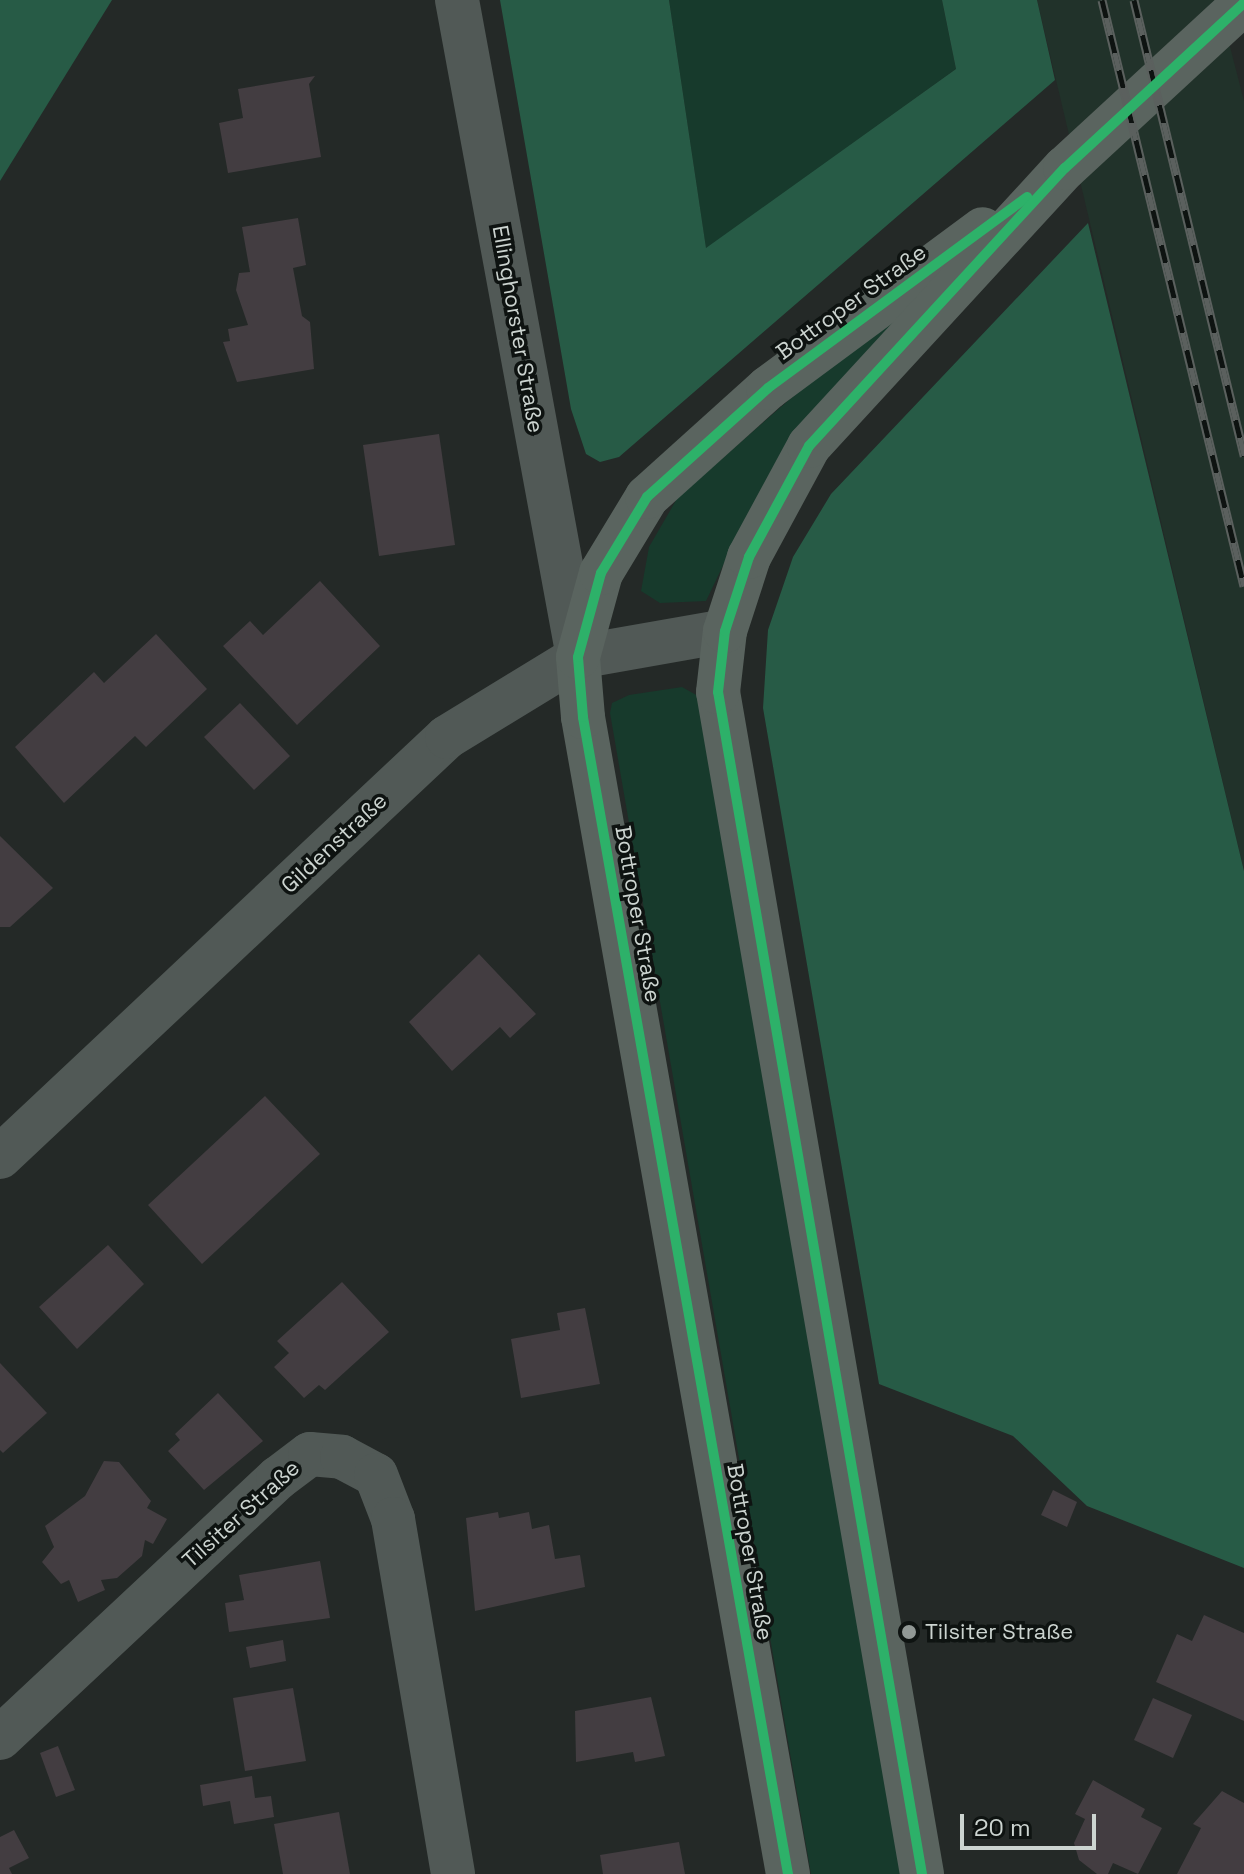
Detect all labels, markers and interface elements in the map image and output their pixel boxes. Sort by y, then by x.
street label: Ellinghorster Straße [487,223,549,435]
street label: Bottroper Straße [771,239,931,365]
street label: Gildenstraße [276,787,392,899]
street label: Bottroper Straße [609,824,667,1004]
street label: Tilsiter Straße [177,1455,305,1573]
street label: Bottroper Straße [721,1462,779,1642]
place label: Tilsiter Straße [925,1619,1073,1645]
marker: Tilsiter Straße [900,1623,918,1641]
scale bar [964,1798,1100,1848]
text: 20 m [974,1812,1031,1843]

